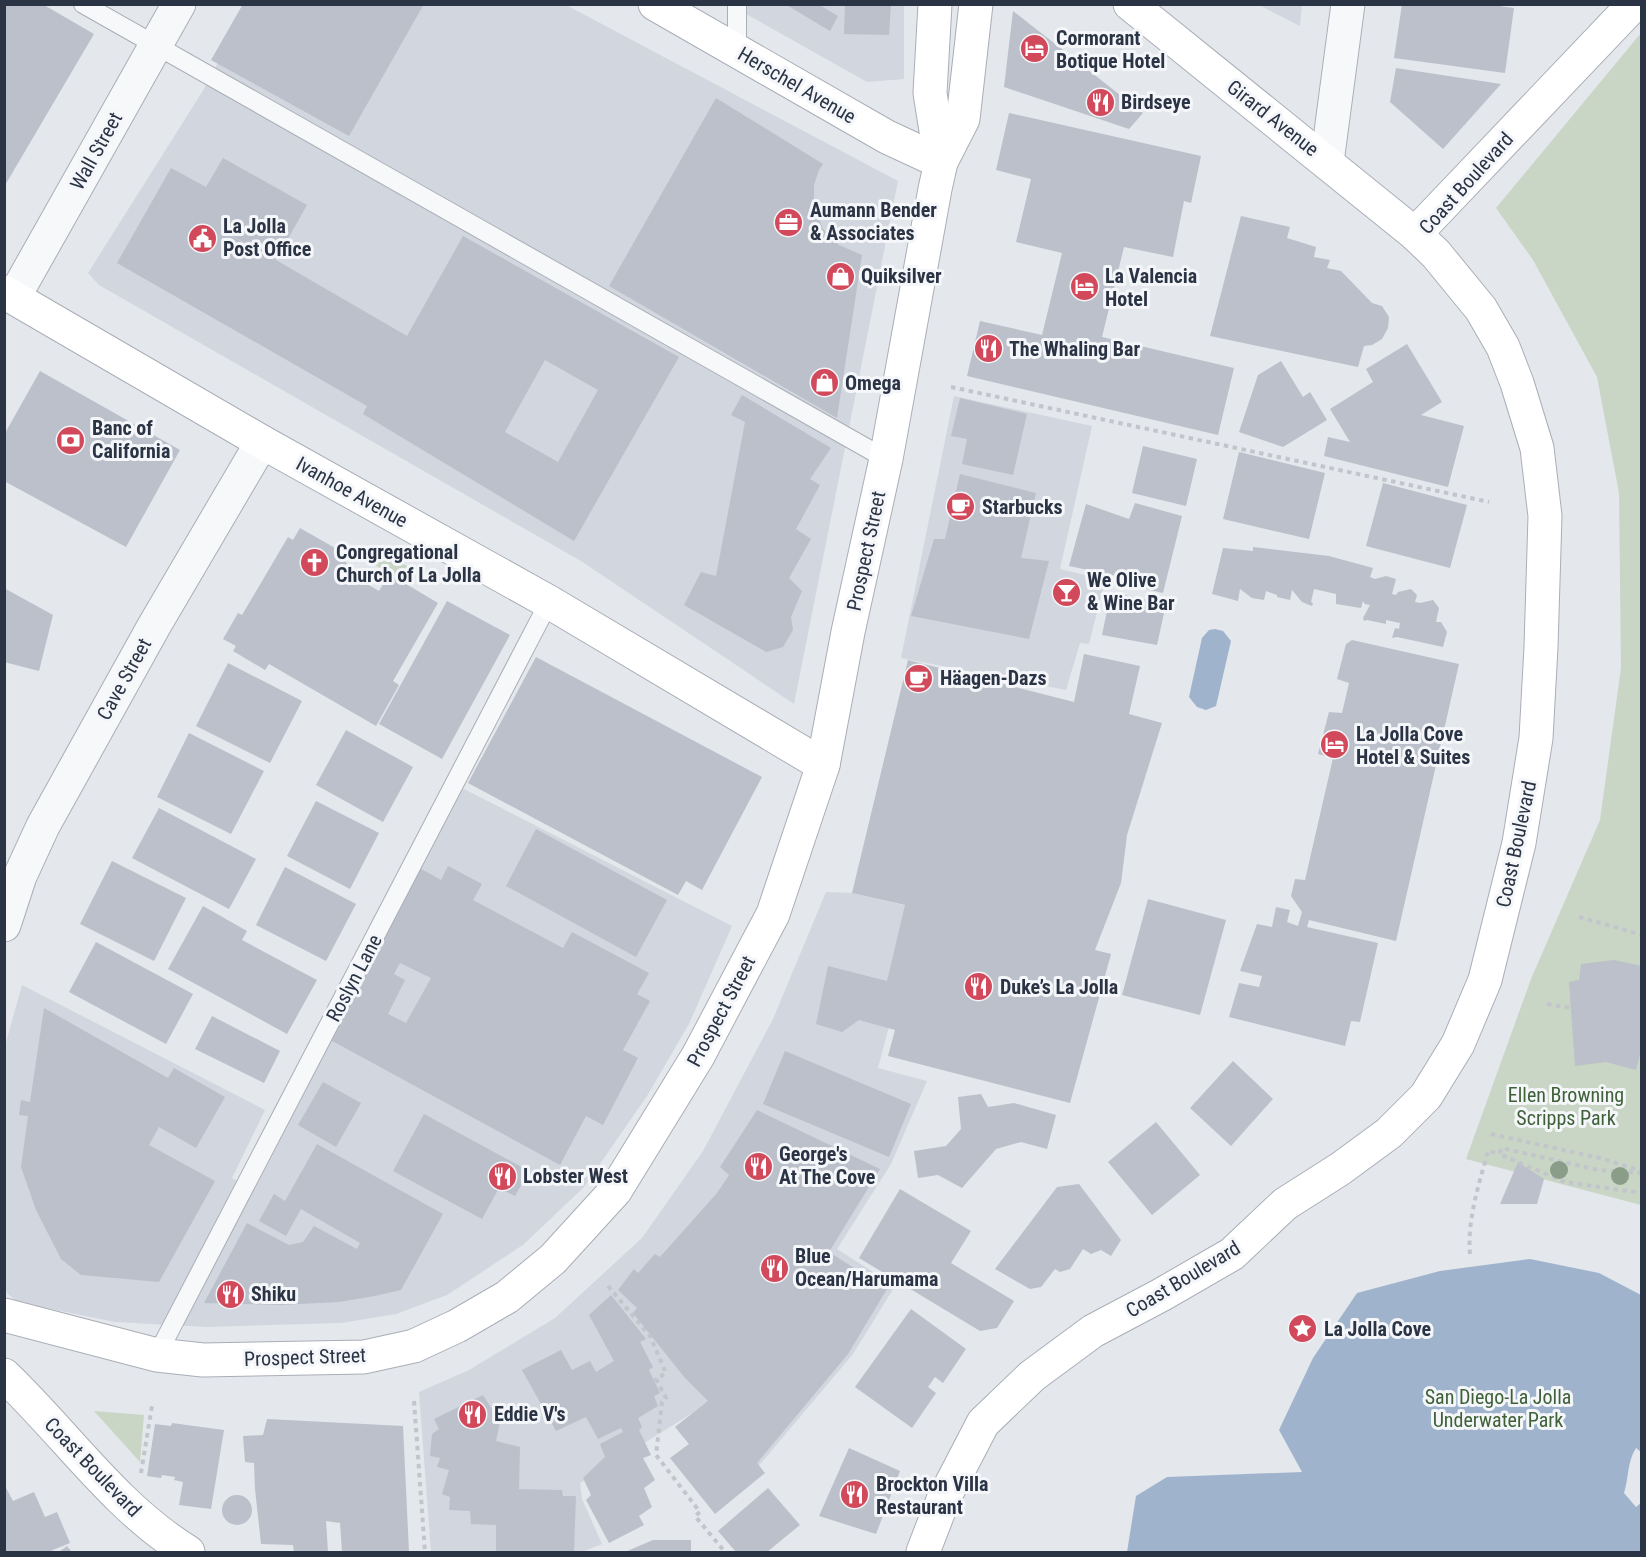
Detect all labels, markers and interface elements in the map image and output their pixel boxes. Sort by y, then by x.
place label: Cormorant Botique Hotel [1056,26,1165,73]
hotel icon: Cormorant Botique Hotel [1019,33,1051,65]
street label: Herschel Avenue [734,42,860,128]
street label: Girard Avenue [1222,75,1324,161]
restaurant icon: Birdseye [1084,86,1116,118]
place label: Birdseye [1121,90,1190,114]
street label: Wall Street [65,108,127,194]
street label: Coast Boulevard [1414,127,1518,239]
place label: Aumann Bender & Associates [810,198,937,245]
office icon: Aumann Bender & Associates [773,206,805,238]
place label: La Jolla Post Office [223,214,311,261]
public building icon: La Jolla Post Office [186,222,218,254]
shop icon: Quiksilver [824,260,856,292]
place label: Quiksilver [861,264,942,288]
place label: La Valencia Hotel [1105,264,1197,311]
hotel icon: La Valencia Hotel [1068,271,1100,303]
restaurant icon: The Whaling Bar [972,333,1004,365]
place label: The Whaling Bar [1009,337,1140,361]
shop icon: Omega [808,367,840,399]
place label: Omega [845,371,901,395]
place label: Banc of California [92,416,170,463]
bank icon: Banc of California [55,424,87,456]
street label: Ivanhoe Avenue [292,451,412,533]
street label: Prospect Street [842,489,890,613]
cafe icon: Starbucks [945,491,977,523]
place label: Starbucks [982,495,1063,519]
place label: Congregational Church of La Jolla [336,540,481,587]
church icon: Congregational Church of La Jolla [299,547,331,579]
place label: We Olive & Wine Bar [1087,568,1175,615]
bar icon: We Olive & Wine Bar [1050,576,1082,608]
street label: Cave Street [92,634,156,724]
cafe icon: Häagen-Dazs [903,662,935,694]
place label: Häagen-Dazs [940,666,1047,690]
place label: La Jolla Cove Hotel & Suites [1356,722,1470,769]
hotel icon: La Jolla Cove Hotel & Suites [1319,729,1351,761]
street label: Coast Boulevard [1491,778,1541,910]
street label: Roslyn Lane [321,930,387,1026]
street label: Prospect Street [682,951,760,1070]
restaurant icon: Duke’s La Jolla [963,971,995,1003]
place label: Duke’s La Jolla [1000,975,1118,999]
park label: Ellen Browning Scripps Park [1508,1083,1624,1130]
place label: George's At The Cove [779,1142,875,1189]
restaurant icon: George's At The Cove [742,1150,774,1182]
restaurant icon: Lobster West [486,1160,518,1192]
place label: Lobster West [523,1164,628,1188]
street label: Coast Boulevard [1122,1236,1244,1322]
place label: Blue Ocean/Harumama [795,1244,938,1291]
restaurant icon: Blue Ocean/Harumama [758,1252,790,1284]
restaurant icon: Shiku [214,1278,246,1310]
place label: Shiku [251,1282,296,1306]
place icon: La Jolla Cove [1287,1313,1319,1345]
place label: La Jolla Cove [1324,1317,1431,1341]
street label: Prospect Street [244,1343,366,1371]
park label: San Diego-La Jolla Underwater Park [1425,1385,1571,1432]
restaurant icon: Eddie V's [457,1398,489,1430]
place label: Eddie V's [494,1402,566,1426]
street label: Coast Boulevard [40,1412,146,1522]
place label: Brockton Villa Restaurant [876,1472,989,1519]
restaurant icon: Brockton Villa Restaurant [839,1479,871,1511]

